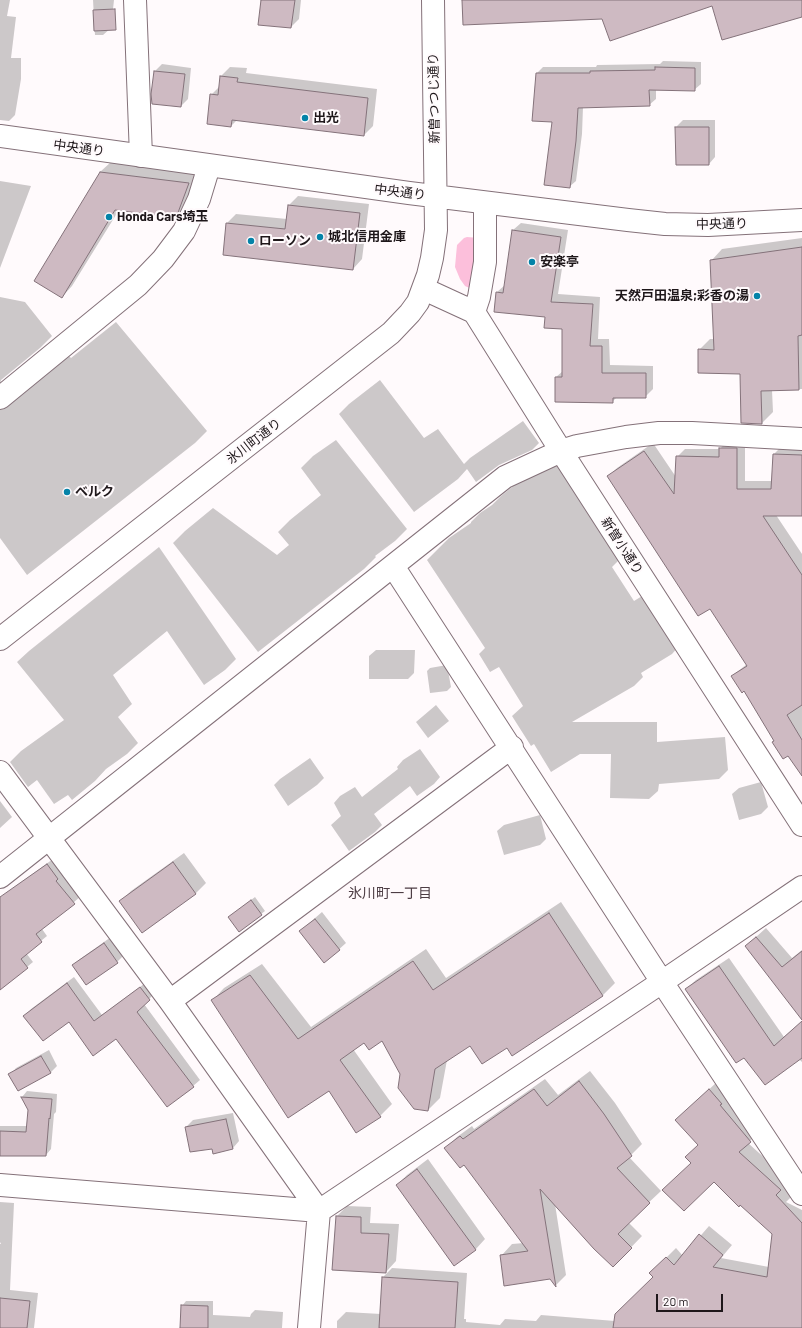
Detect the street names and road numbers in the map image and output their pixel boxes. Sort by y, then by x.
street label: 新曽つつじ通り [425,52,443,144]
street label: 中央通り [52,137,106,159]
street label: 中央通り [373,181,427,203]
street label: 中央通り [696,216,748,232]
street label: 氷川町通り [224,415,284,467]
street label: 新曽小通り [598,514,646,578]

